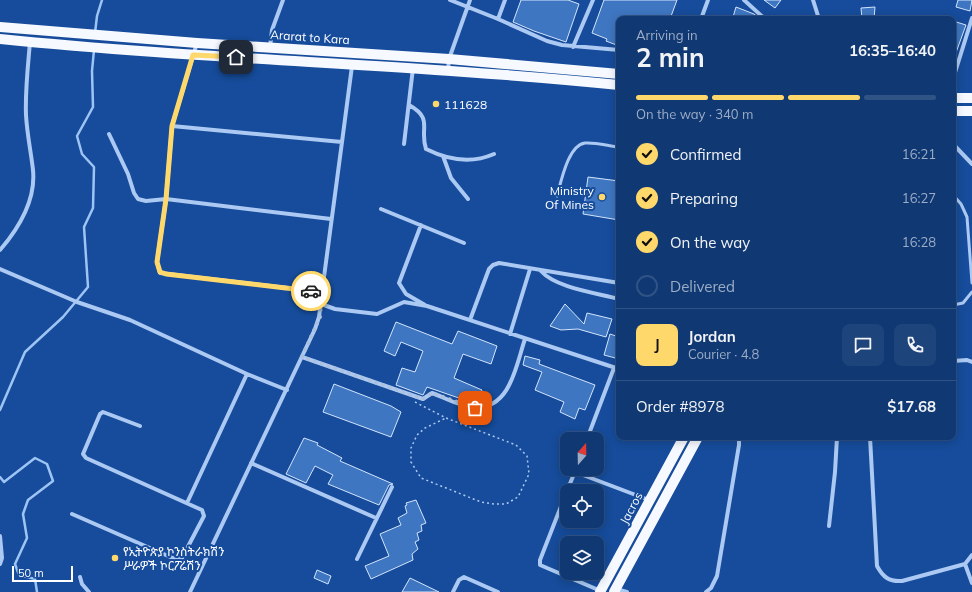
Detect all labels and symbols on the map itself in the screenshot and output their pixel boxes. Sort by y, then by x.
street label: Ararat to Kara [270,27,350,47]
pin [219,40,253,74]
place label: 111628 [444,97,487,112]
marker: 111628 [431,99,441,109]
place label: Ministry Of Mines [545,183,595,212]
marker: Ministry Of Mines [597,192,607,202]
courier [291,271,331,311]
pin [458,391,492,425]
north arrow [560,432,604,476]
street label: Jacros [616,489,646,527]
place label: የኢትዮጵያ ኮንስትራክሽን ሥራዎች ኮርፖሬሽን [123,544,224,573]
marker: የኢትዮጵያ ኮንስትራክሽን ሥራዎች ኮርፖሬሽን [110,553,120,563]
scale bar [12,564,73,583]

